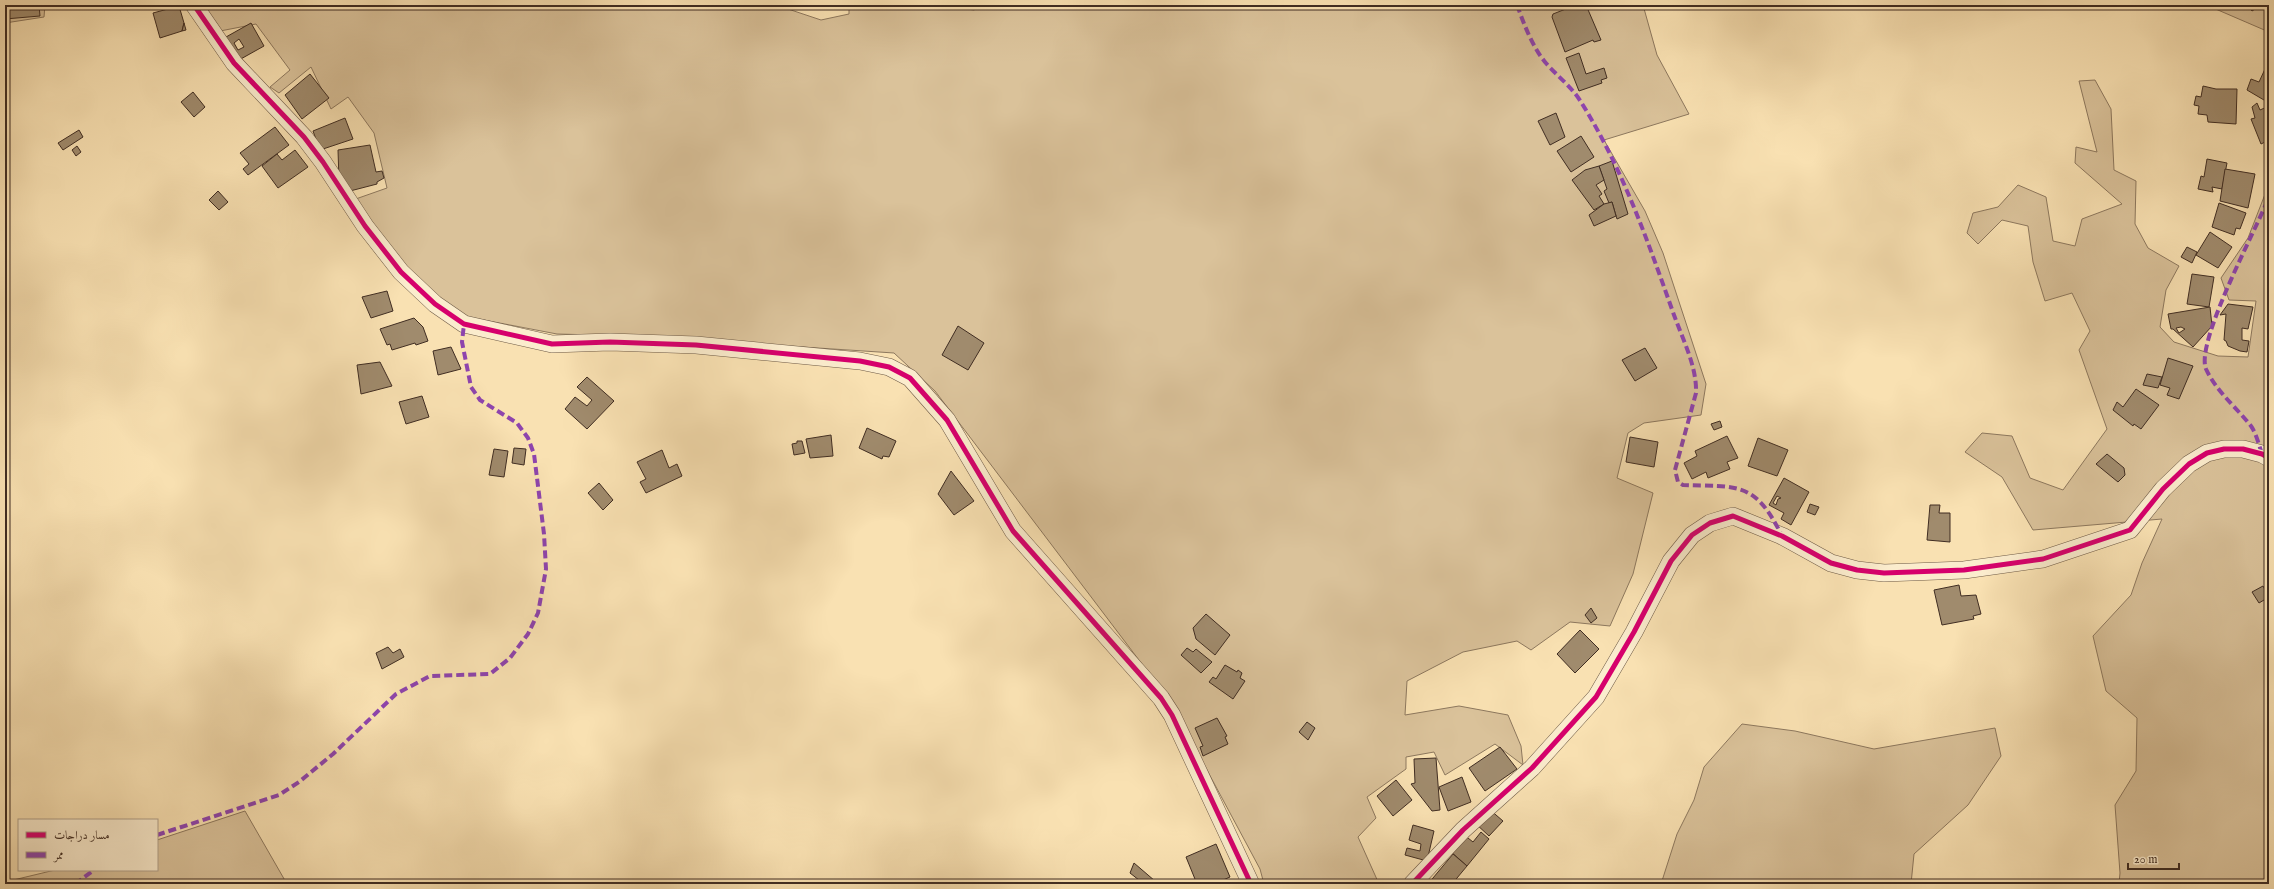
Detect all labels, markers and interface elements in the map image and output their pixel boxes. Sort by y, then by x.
legend [18,819,158,871]
text: مسار دراجات [54,828,110,843]
scale bar [2128,845,2179,871]
text: ممر [52,848,64,863]
text: 20 m [2134,852,2157,867]

